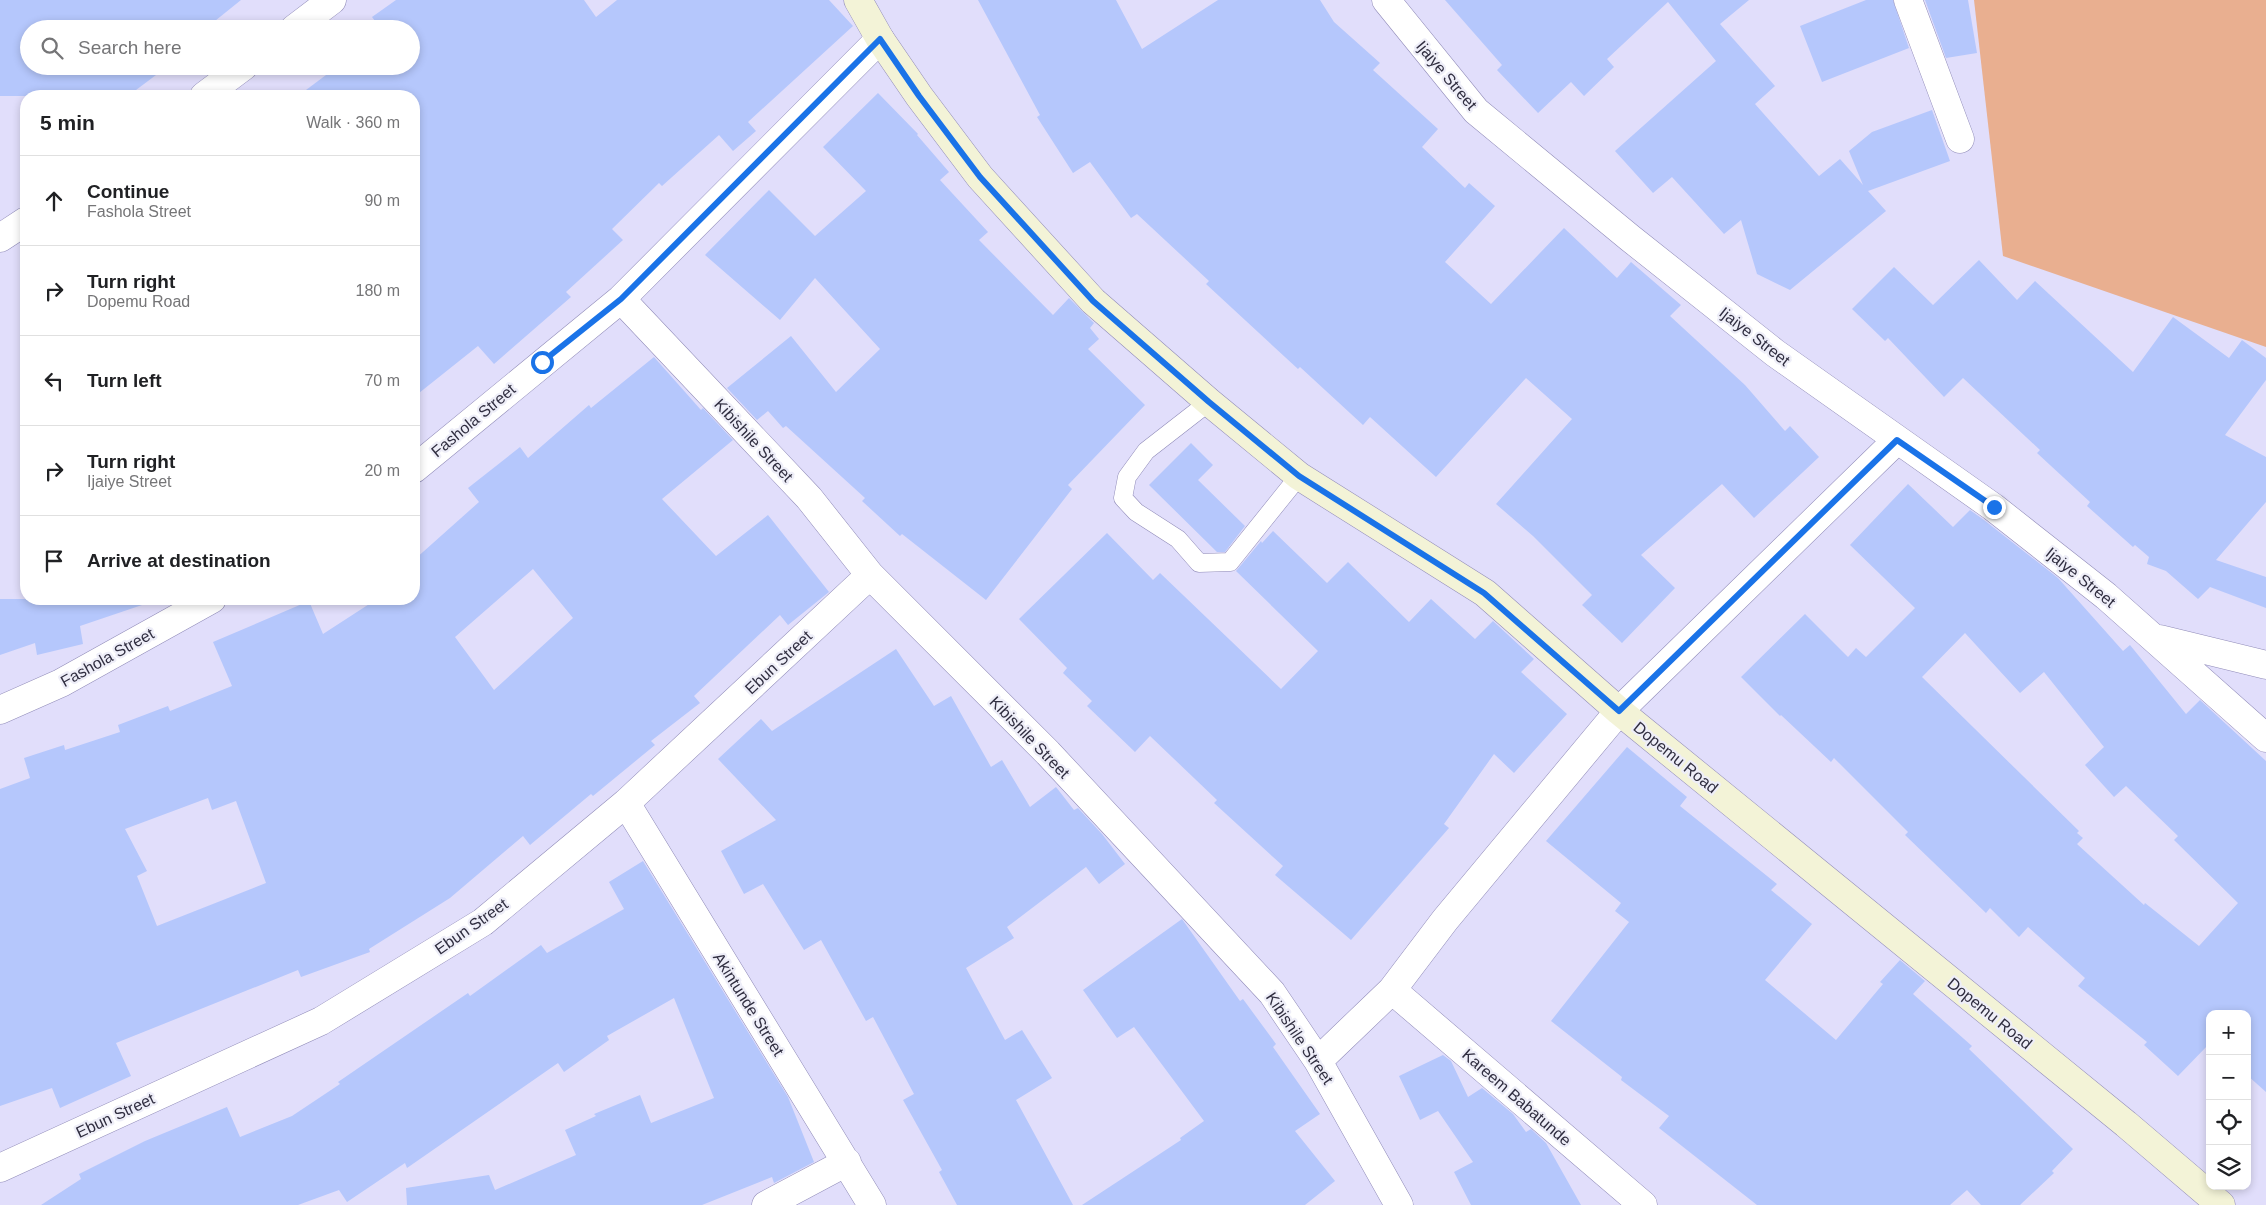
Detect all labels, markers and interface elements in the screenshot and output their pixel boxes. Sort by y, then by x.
search box [20,20,420,75]
icon: search [38,34,66,62]
text: Search here [78,37,182,58]
street label: Ijaiye Street [1413,37,1481,114]
text: 5 min [40,111,95,134]
text: Walk · 360 m [306,114,400,131]
text: Continue [87,181,169,202]
icon: ahead [40,187,68,215]
text: 90 m [364,192,400,209]
text: Fashola Street [87,203,191,220]
text: Turn right [87,271,175,292]
icon: right [40,277,68,305]
text: 180 m [356,282,400,299]
text: Dopemu Road [87,293,190,310]
street label: Ijaiye Street [1716,304,1794,369]
route start [531,351,554,374]
icon: left [40,367,68,395]
text: Turn left [87,370,162,391]
text: 70 m [364,372,400,389]
street label: Fashola Street [428,380,519,460]
street label: Kibishile Street [711,396,797,486]
text: Turn right [87,451,175,472]
icon: right [40,457,68,485]
text: 20 m [364,462,400,479]
text: Ijaiye Street [87,473,171,490]
route end [1983,496,2006,519]
street label: Ijaiye Street [2043,544,2119,611]
icon: arrive [40,547,68,575]
text: Arrive at destination [87,550,271,571]
street label: Fashola Street [58,625,157,690]
street label: Ebun Street [742,627,815,697]
street label: Kibishile Street [986,693,1073,782]
street label: Dopemu Road [1630,718,1721,796]
street label: Ebun Street [432,895,511,958]
street label: Akintunde Street [710,950,787,1059]
street label: Dopemu Road [1944,974,2035,1052]
street label: Kibishile Street [1263,989,1337,1088]
map controls [2206,1010,2251,1190]
button: + [2206,1010,2251,1055]
street label: Kareem Babatunde [1459,1046,1574,1149]
button: − [2206,1055,2251,1100]
street label: Ebun Street [73,1090,158,1141]
button: locate [2206,1100,2251,1145]
button: layers [2206,1145,2251,1190]

